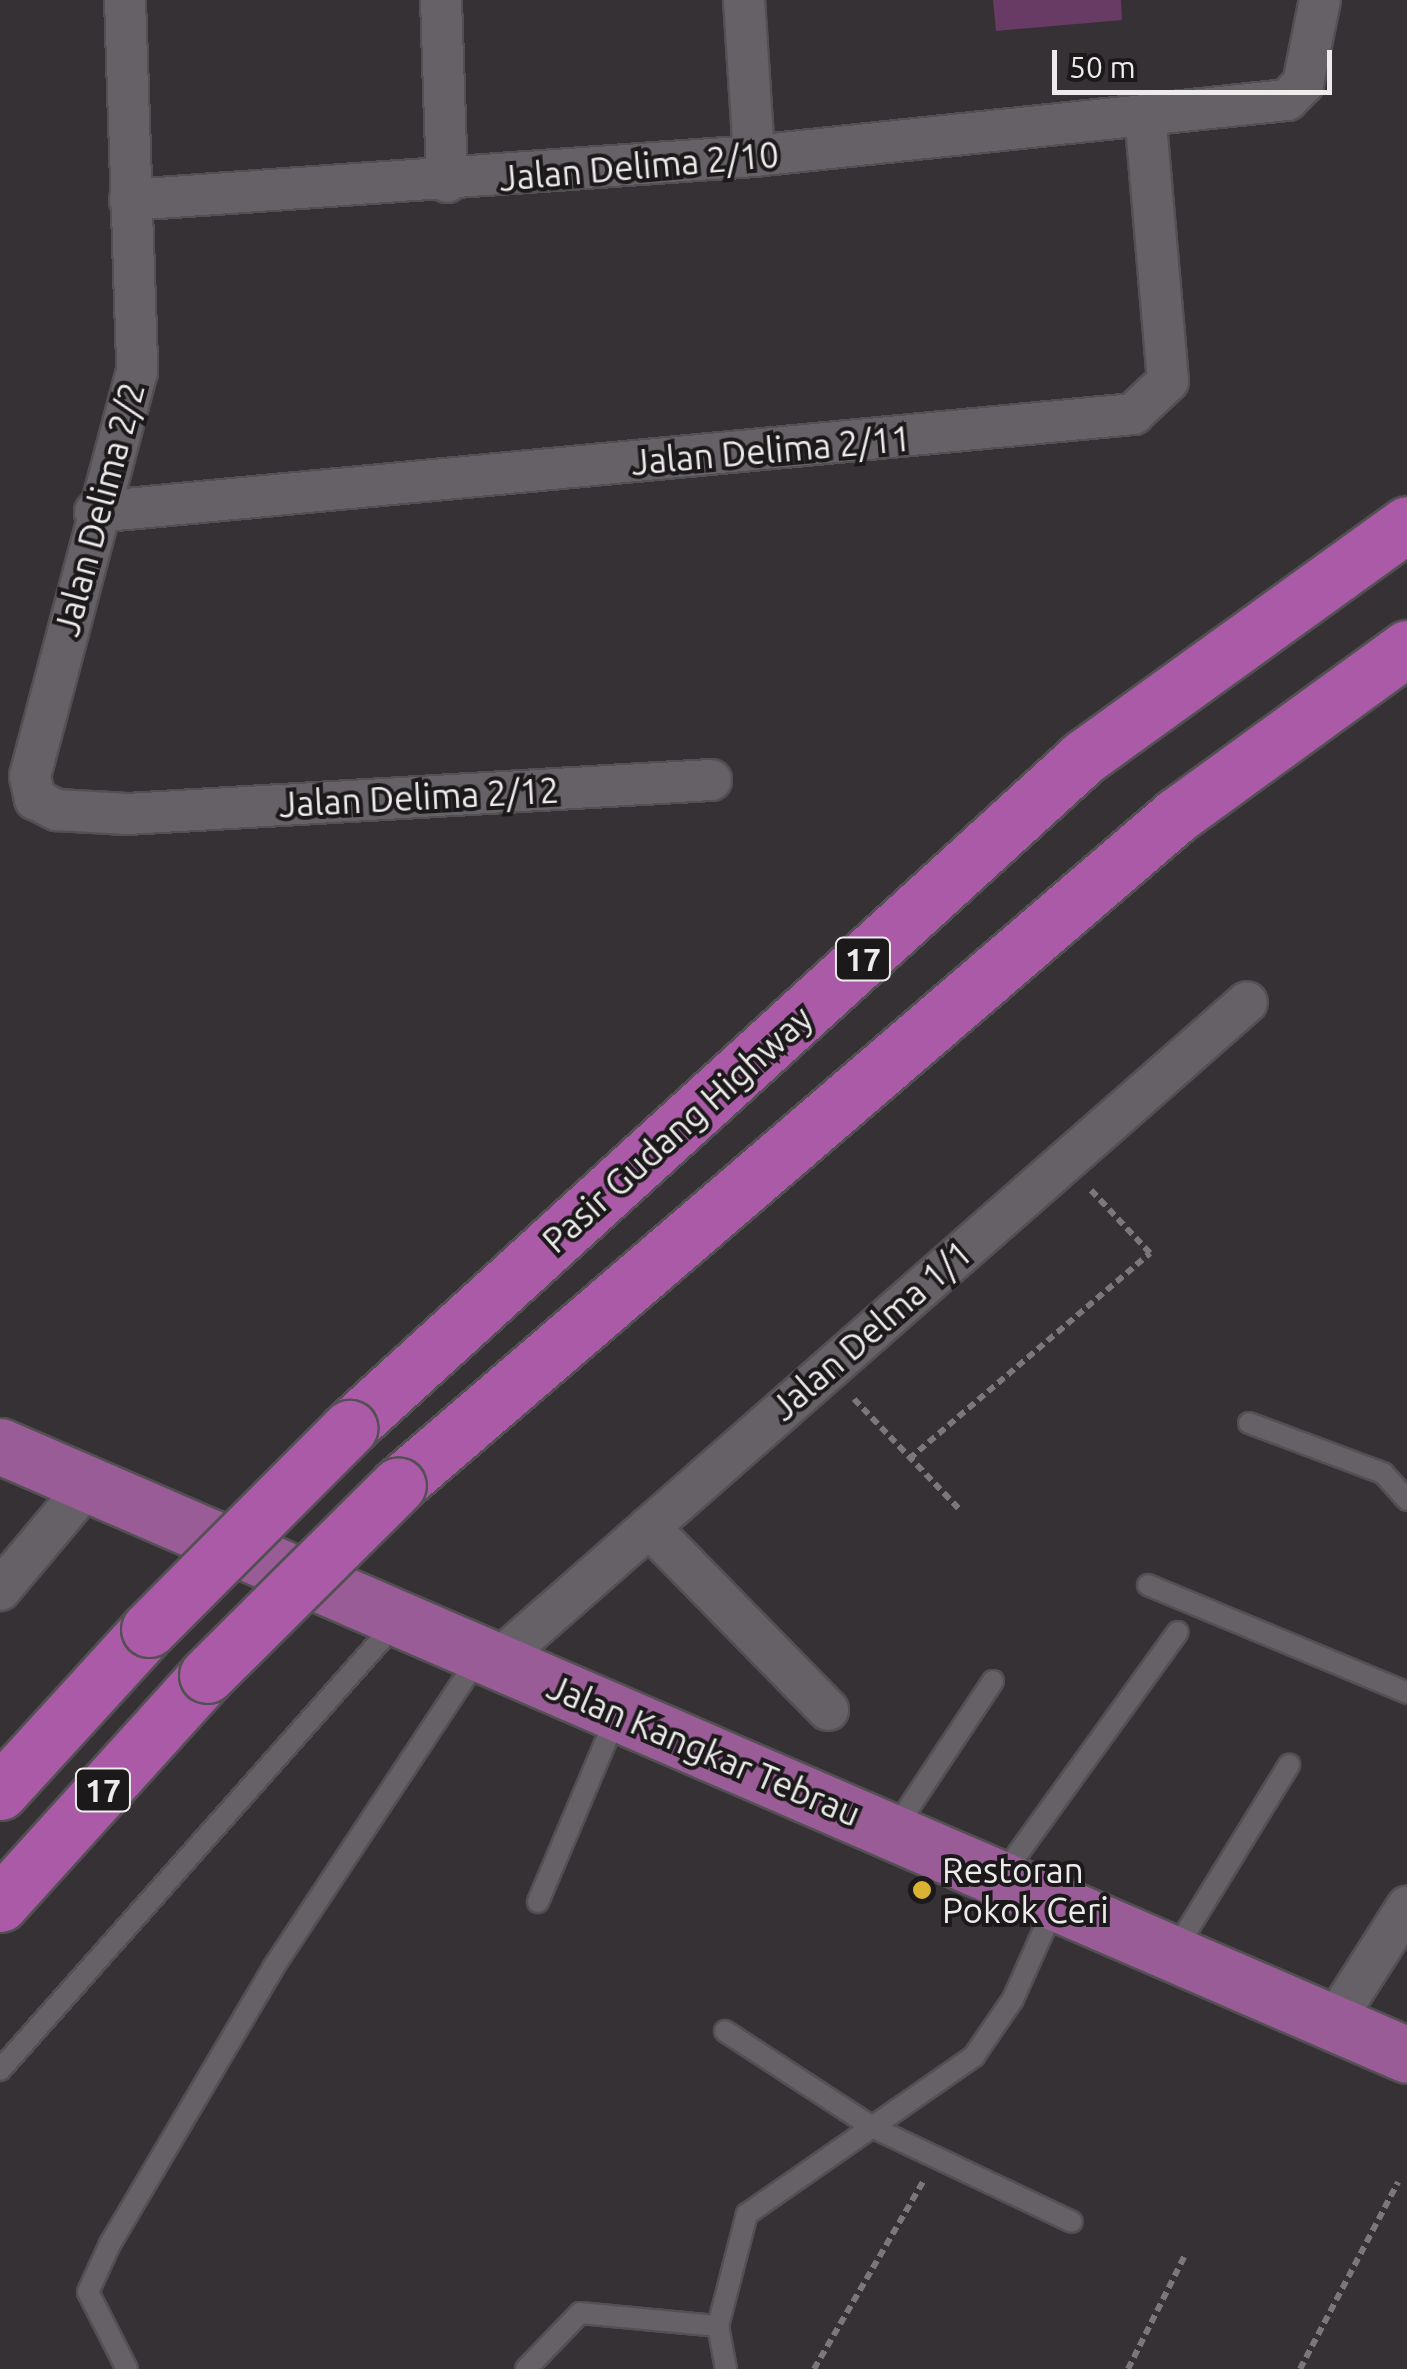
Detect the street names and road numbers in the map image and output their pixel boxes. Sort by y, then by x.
street label: Jalan Delima 2/10 [497,133,781,199]
street label: Jalan Delima 2/2 [45,378,153,640]
street label: Jalan Delima 2/11 [629,417,913,483]
street label: Jalan Delima 2/12 [278,769,560,825]
road number: 17 [833,932,893,986]
street label: Pasir Gudang Highway [534,997,820,1261]
street label: Jalan Delma 1/1 [762,1231,980,1429]
street label: Jalan Kangkar Tebrau [541,1665,867,1835]
road number: 17 [73,1763,133,1817]

